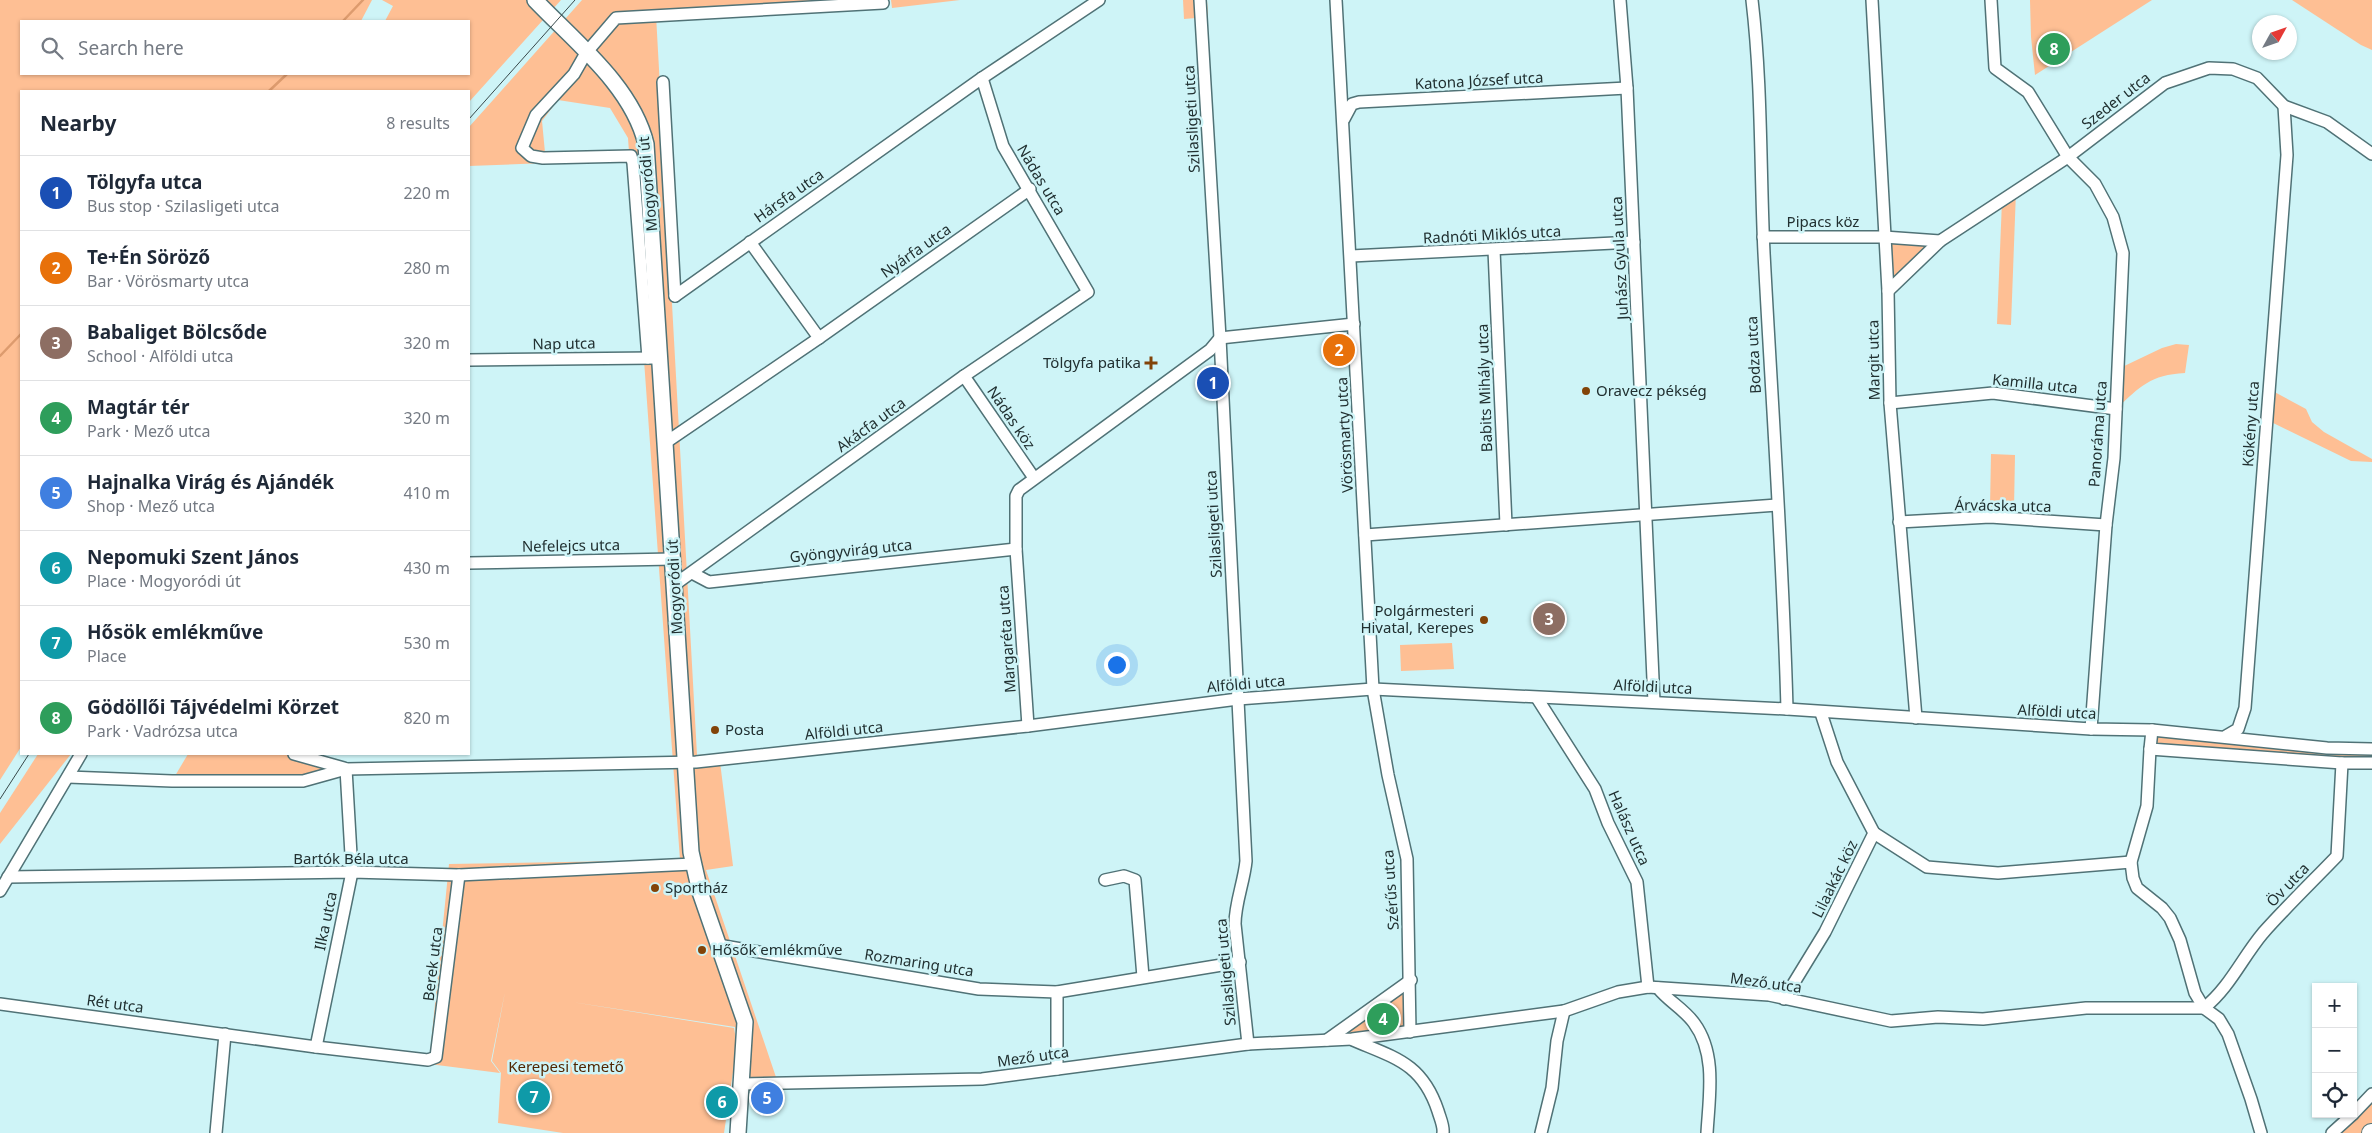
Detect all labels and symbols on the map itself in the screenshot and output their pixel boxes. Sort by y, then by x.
north arrow [2252,15,2297,60]
pin: 8 [2038,30,2070,68]
street label: Szilasligeti utca [1178,65,1204,173]
street label: Katona József utca [1414,67,1544,93]
street label: Szeder utca [2077,67,2154,133]
street label: Mogyoródi út [633,135,661,232]
street label: Nádas utca [1013,141,1071,218]
street label: Hársfa utca [750,164,827,227]
street label: Juhász Gyula utca [1606,196,1632,322]
street label: Pipacs köz [1787,211,1859,231]
street label: Nyárfa utca [876,219,955,282]
street label: Radnóti Miklós utca [1422,220,1562,248]
street label: Bodza utca [1741,316,1765,394]
street label: Margit utca [1862,319,1884,401]
street label: Babits Mihály utca [1472,323,1496,453]
pin: 2 [1323,331,1355,369]
street label: Nap utca [532,332,596,354]
place label: Tölgyfa patika [1043,352,1141,372]
marker: Tölgyfa patika [1145,357,1157,369]
pin: 1 [1197,364,1229,402]
street label: Kamilla utca [1991,369,2079,397]
street label: Vörösmarty utca [1331,377,1357,493]
place label: Oravecz pékség [1596,380,1707,400]
street label: Panoráma utca [2083,380,2111,488]
street label: Kökény utca [2237,380,2263,467]
street label: Nádas köz [983,382,1040,453]
marker: Oravecz pékség [1580,385,1592,397]
street label: Akácfa utca [832,392,909,456]
street label: Szilasligeti utca [1200,470,1226,578]
street label: Árvácska utca [1954,494,2052,516]
street label: Nefelejcs utca [522,534,620,556]
street label: Gyöngyvirág utca [789,534,913,566]
street label: Mogyoródi út [661,538,686,635]
street label: Margaréta utca [992,584,1020,694]
place label: Polgármesteri Hivatal, Kerepes [1360,600,1474,637]
pin: 3 [1533,600,1565,638]
marker: Polgármesteri Hivatal, Kerepes [1478,614,1490,626]
your location [1104,652,1130,678]
street label: Alföldi utca [1206,670,1286,696]
street label: Alföldi utca [1613,674,1693,698]
street label: Alföldi utca [2017,699,2097,723]
street label: Alföldi utca [804,716,884,744]
place label: Posta [725,719,764,739]
marker: Posta [709,724,721,736]
street label: Halász utca [1604,787,1655,868]
street label: Lilaakác köz [1807,836,1861,921]
street label: Bartók Béla utca [293,848,409,868]
street label: Szérűs utca [1377,849,1403,931]
street label: Öv utca [2261,858,2313,911]
place label: Sportház [665,877,728,897]
marker: Sportház [649,882,661,894]
street label: Ilka utca [309,890,341,952]
street label: Szilasligeti utca [1210,918,1240,1027]
street label: Berek utca [418,926,446,1002]
place label: Hősők emlékműve [712,939,843,959]
street label: Rozmaring utca [863,943,975,981]
marker: Hősők emlékműve [696,944,708,956]
street label: Mező utca [1729,967,1803,997]
street label: Rét utca [85,989,145,1017]
pin: 4 [1367,1000,1399,1038]
street label: Mező utca [996,1041,1070,1071]
park label: Kerepesi temető [508,1056,624,1076]
pin: 7 [518,1078,550,1116]
pin: 5 [751,1079,783,1117]
pin: 6 [706,1083,738,1121]

